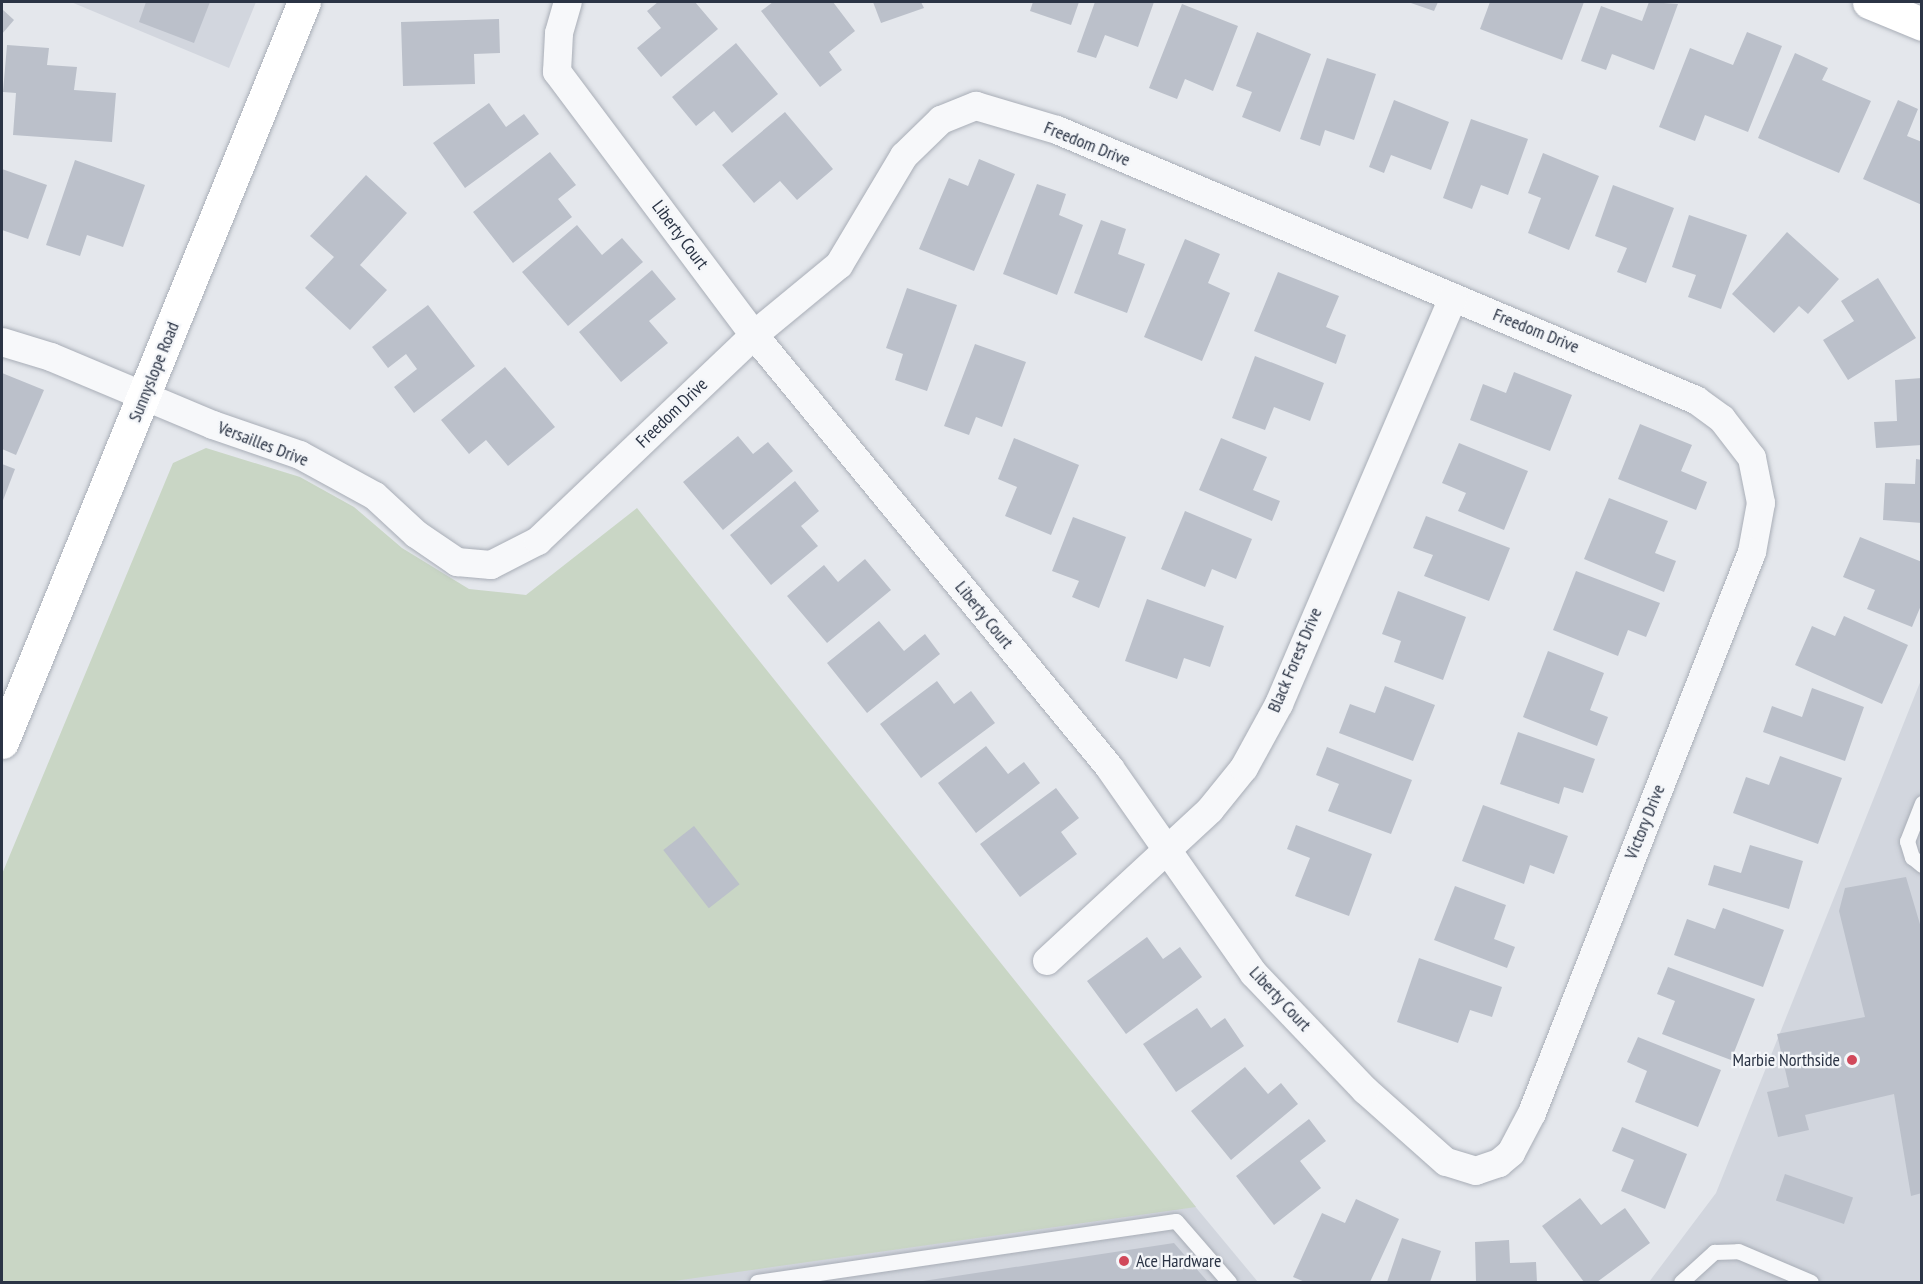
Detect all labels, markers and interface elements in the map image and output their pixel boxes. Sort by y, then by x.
street label: Freedom Drive [1041,117,1133,171]
street label: Liberty Court [647,196,713,274]
street label: Freedom Drive [1490,304,1582,358]
street label: Sunnyslope Road [124,319,184,425]
street label: Freedom Drive [632,374,712,452]
street label: Versailles Drive [215,417,311,471]
street label: Liberty Court [950,577,1018,653]
street label: Black Forest Drive [1263,604,1327,716]
street label: Victory Drive [1620,781,1670,863]
street label: Liberty Court [1244,962,1316,1036]
place label: Marbie Northside [1733,1049,1840,1071]
marker: Marbie Northside [1845,1053,1859,1067]
place label: Ace Hardware [1136,1250,1221,1272]
marker: Ace Hardware [1117,1254,1131,1268]

